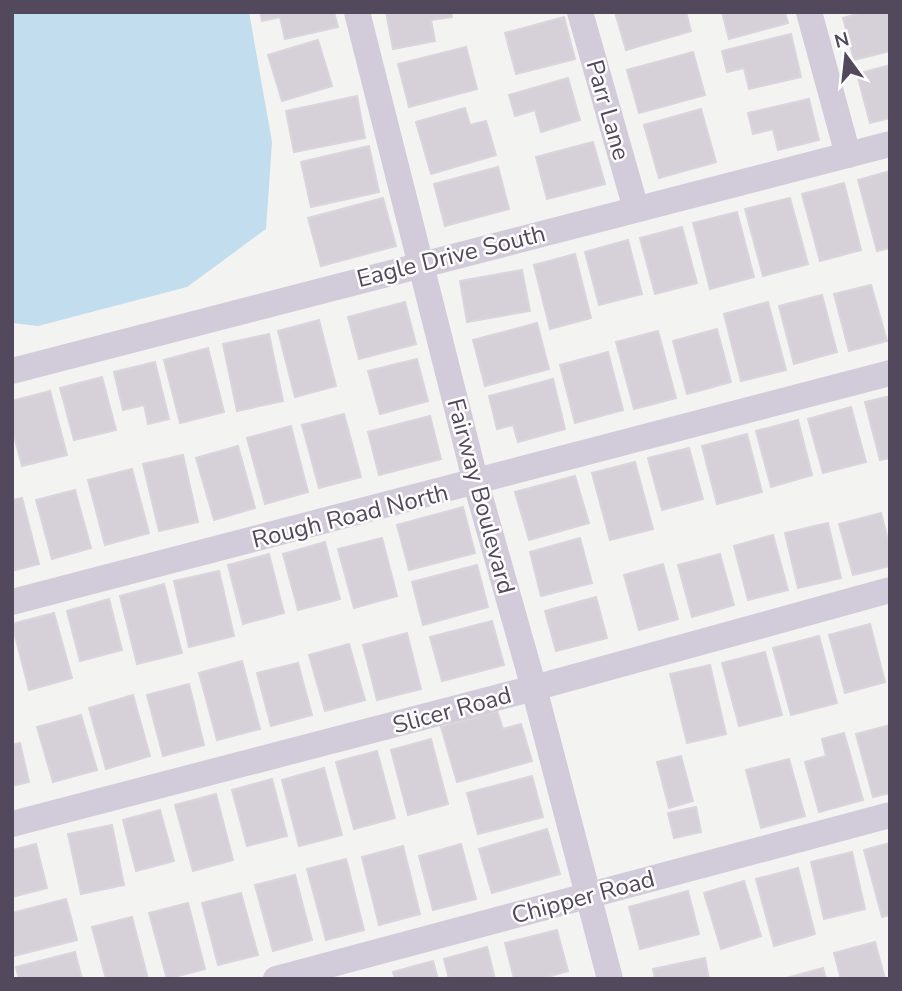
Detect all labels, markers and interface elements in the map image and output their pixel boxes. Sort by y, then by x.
north arrow [811,21,881,91]
text: N [832,26,852,55]
street label: Parr Lane [578,56,638,164]
street label: Eagle Drive South [353,217,549,295]
street label: Fairway Boulevard [440,395,522,597]
street label: Rough Road North [249,476,451,556]
street label: Slicer Road [389,679,515,741]
street label: Chipper Road [508,863,658,931]

